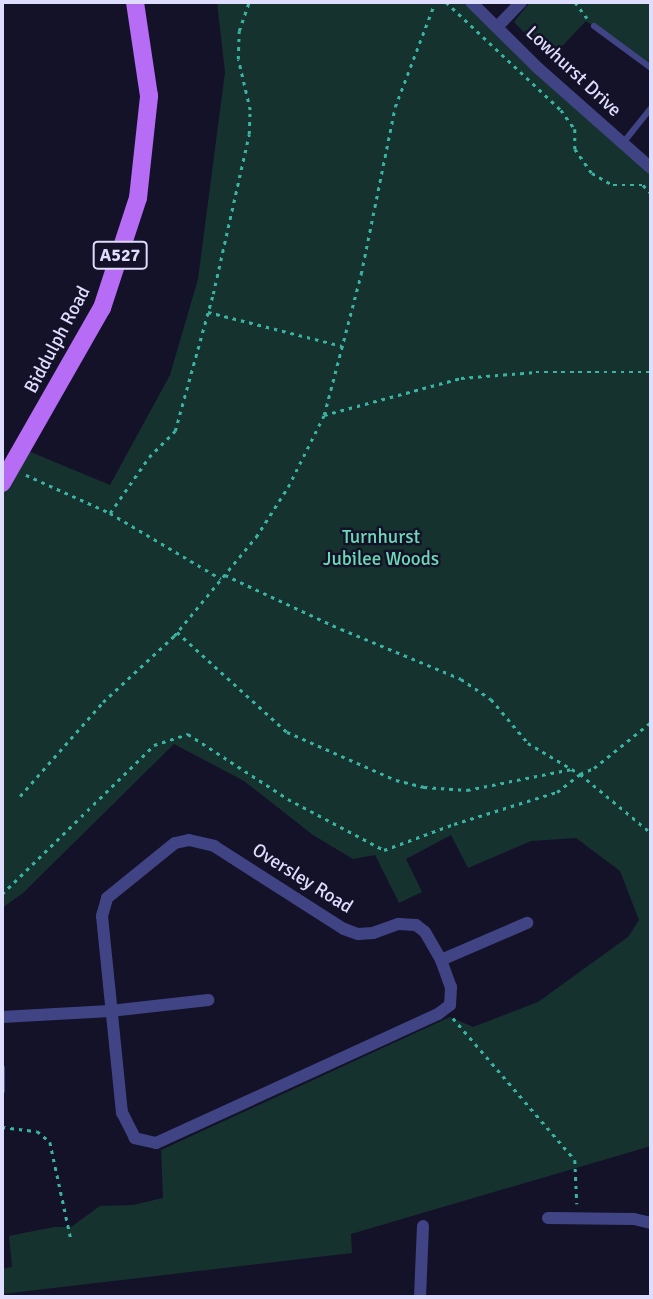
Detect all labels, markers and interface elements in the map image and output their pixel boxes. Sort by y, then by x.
street label: Lowhurst Drive [521,22,625,122]
road number: A527 [92,241,148,270]
street label: Biddulph Road [20,283,96,397]
park label: Turnhurst Jubilee Woods [323,527,439,571]
street label: Oversley Road [248,839,356,919]

